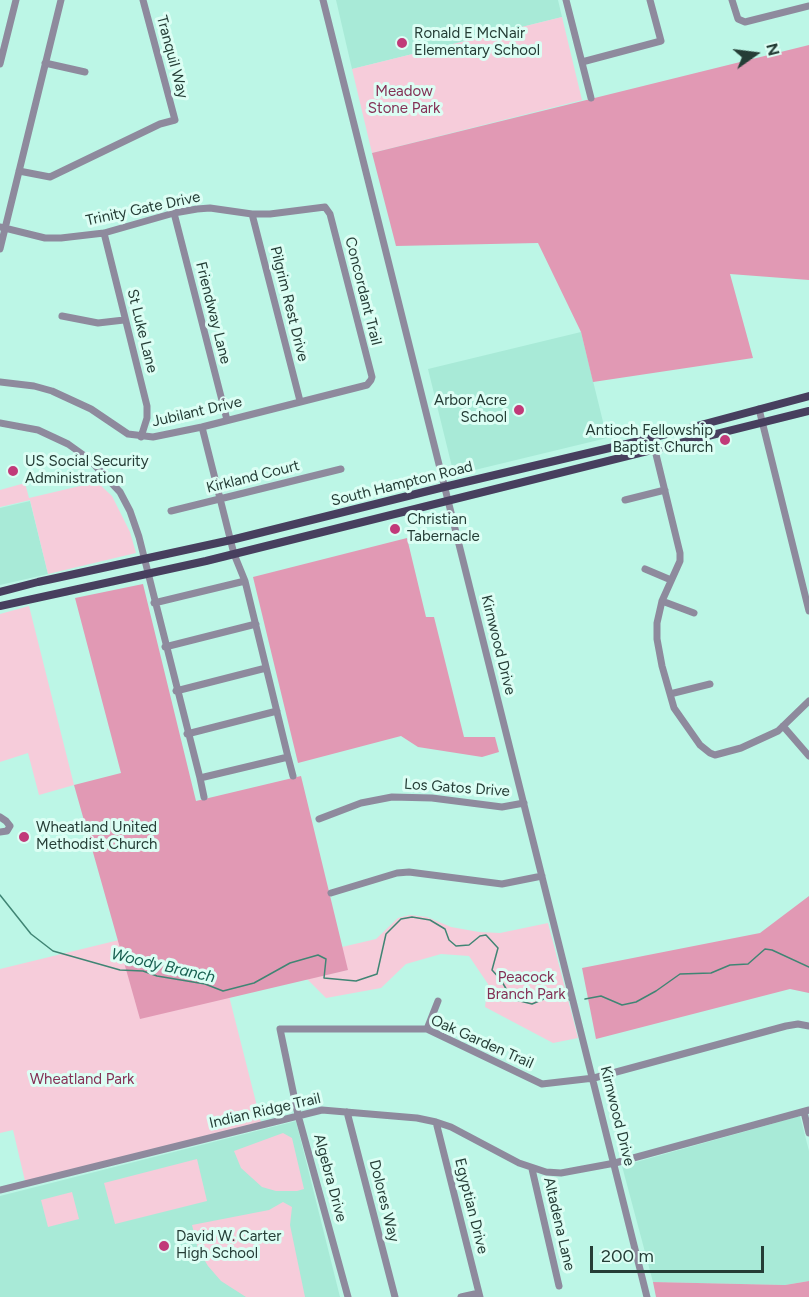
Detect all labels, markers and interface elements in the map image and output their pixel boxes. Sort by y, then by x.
street label: Tranquil Way [152,13,192,101]
north arrow [725,24,785,84]
place label: Ronald E McNair Elementary School [414,25,540,60]
marker: Ronald E McNair Elementary School [395,36,409,50]
text: N [762,41,784,58]
park label: Meadow Stone Park [368,83,440,118]
street label: Trinity Gate Drive [84,188,202,230]
street label: Concordant Trail [341,235,385,347]
street label: Pilgrim Rest Drive [266,245,312,363]
street label: Friendway Lane [192,260,234,366]
street label: St Luke Lane [123,287,161,375]
place label: Arbor Acre School [434,392,507,427]
street label: Jubilant Drive [150,393,244,431]
marker: Arbor Acre School [512,403,526,417]
place label: Antioch Fellowship Baptist Church [586,422,713,457]
marker: Antioch Fellowship Baptist Church [718,433,732,447]
place label: US Social Security Administration [25,453,149,488]
street label: Kirkland Court [205,457,301,497]
street label: South Hampton Road [329,458,475,510]
marker: US Social Security Administration [6,464,20,478]
place label: Christian Tabernacle [407,511,480,546]
marker: Christian Tabernacle [388,522,402,536]
street label: Kirnwood Drive [477,593,519,697]
street label: Los Gatos Drive [404,775,510,801]
place label: Wheatland United Methodist Church [36,819,157,854]
marker: Wheatland United Methodist Church [17,830,31,844]
water label: Woody Branch [109,945,217,987]
park label: Peacock Branch Park [487,969,565,1004]
street label: Oak Garden Trail [428,1011,536,1073]
street label: Kirnwood Drive [596,1064,638,1168]
park label: Wheatland Park [30,1071,134,1089]
street label: Indian Ridge Trail [207,1089,323,1133]
street label: Algebra Drive [310,1132,350,1224]
street label: Egyptian Drive [450,1156,492,1256]
street label: Dolores Way [365,1158,403,1244]
street label: Altadena Lane [539,1175,579,1273]
place label: David W. Carter High School [176,1228,281,1263]
scale bar [593,1234,767,1272]
marker: David W. Carter High School [157,1239,171,1253]
text: 200 m [601,1245,654,1267]

